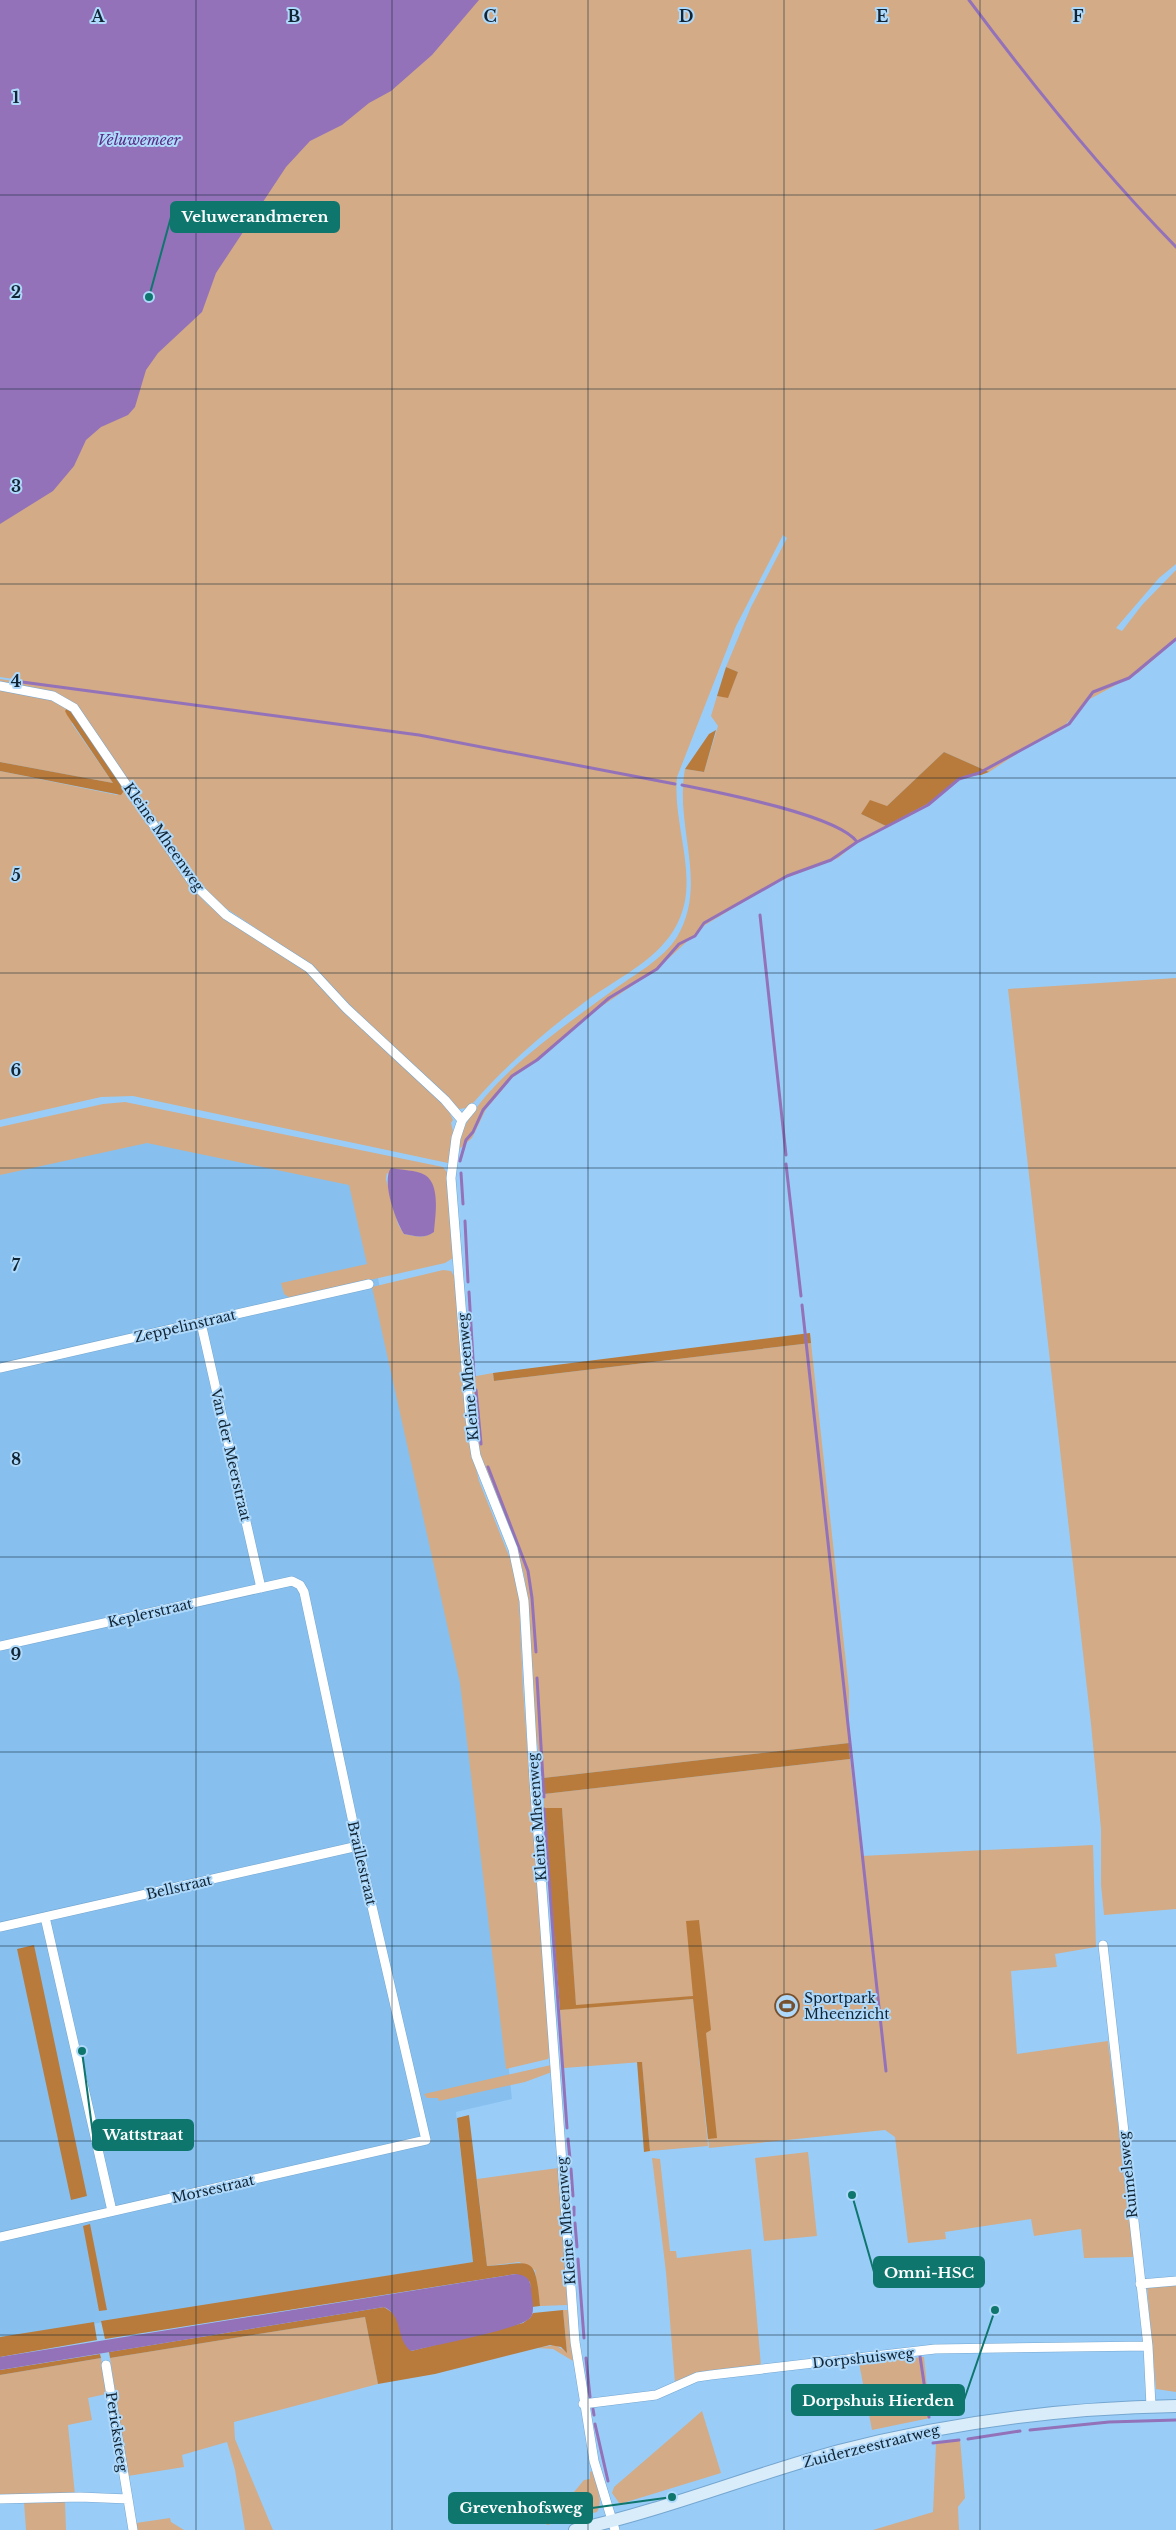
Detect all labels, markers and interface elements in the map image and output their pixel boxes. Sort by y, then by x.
text: A [91,6,106,26]
text: B [288,6,301,26]
text: C [483,6,497,26]
text: D [679,6,693,26]
text: E [876,6,888,26]
text: F [1072,6,1084,26]
text: 1 [13,87,20,107]
water label: Veluwemeer [98,130,181,149]
callout: Veluwerandmeren [171,202,339,232]
text: Veluwerandmeren [180,207,329,226]
text: 2 [11,282,21,302]
text: 3 [11,476,21,496]
text: 4 [11,671,21,691]
street label: Kleine Mheenweg [120,779,209,895]
text: 5 [11,865,21,885]
text: 6 [11,1060,22,1080]
text: 7 [12,1255,21,1275]
street label: Zeppelinstraat [132,1305,238,1346]
street label: Kleine Mheenweg [453,1312,483,1442]
street label: Van der Meerstraat [207,1386,255,1524]
text: 8 [11,1449,21,1469]
street label: Keplerstraat [106,1594,195,1632]
text: 9 [11,1644,22,1664]
street label: Kleine Mheenweg [524,1752,550,1882]
street label: Braillestraat [344,1819,381,1908]
street label: Bellstraat [144,1871,214,1903]
place label: Sportpark Mheenzicht [804,1989,890,2023]
sports icon: Sportpark Mheenzicht [774,1993,800,2019]
callout: Wattstraat [93,2120,193,2150]
text: Wattstraat [102,2125,183,2144]
street label: Ruimelsweg [1114,2130,1142,2219]
street label: Kleine Mheenweg [553,2156,579,2286]
street label: Morsestraat [170,2171,257,2207]
callout: Omni-HSC [874,2257,984,2287]
text: Omni-HSC [884,2263,974,2282]
street label: Dorpshuisweg [811,2344,915,2372]
callout: Dorpshuis Hierden [792,2385,964,2415]
street label: Pericksteeg [102,2391,132,2474]
text: Dorpshuis Hierden [802,2391,954,2410]
street label: Zuiderzeestraatweg [801,2420,942,2472]
callout: Grevenhofsweg [449,2493,592,2523]
text: Grevenhofsweg [460,2498,583,2517]

